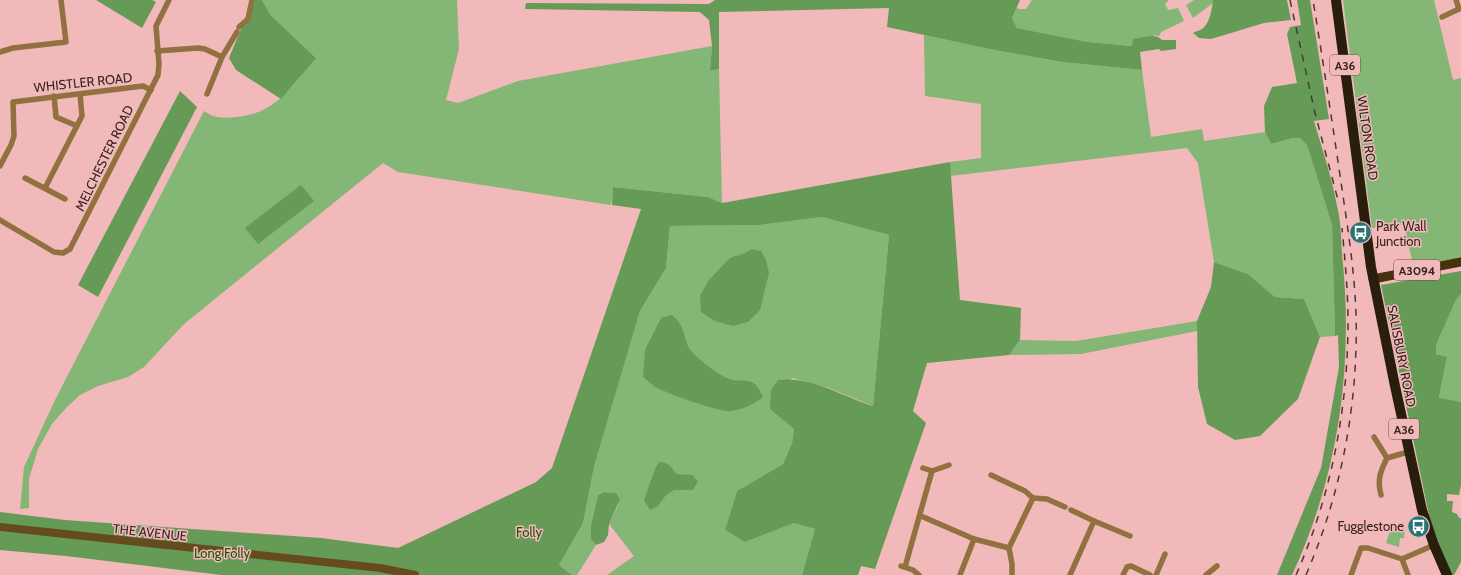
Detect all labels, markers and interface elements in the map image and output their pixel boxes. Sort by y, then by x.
road number: A36 [1330,55,1360,75]
street label: WHISTLER ROAD [33,69,133,95]
street label: WILTON ROAD [1354,95,1382,181]
street label: MELCHESTER ROAD [71,102,137,214]
place label: Park Wall Junction [1375,218,1427,249]
bus stop icon: Park Wall Junction [1347,220,1373,246]
road number: A3094 [1394,260,1440,280]
street label: SALISBURY ROAD [1384,304,1420,408]
road number: A36 [1389,419,1419,439]
bus stop icon: Fugglestone [1406,513,1432,539]
place label: Fugglestone [1338,518,1404,534]
street label: THE AVENUE [112,520,188,544]
park label: Folly [516,524,542,540]
park label: Long Folly [194,545,251,561]

